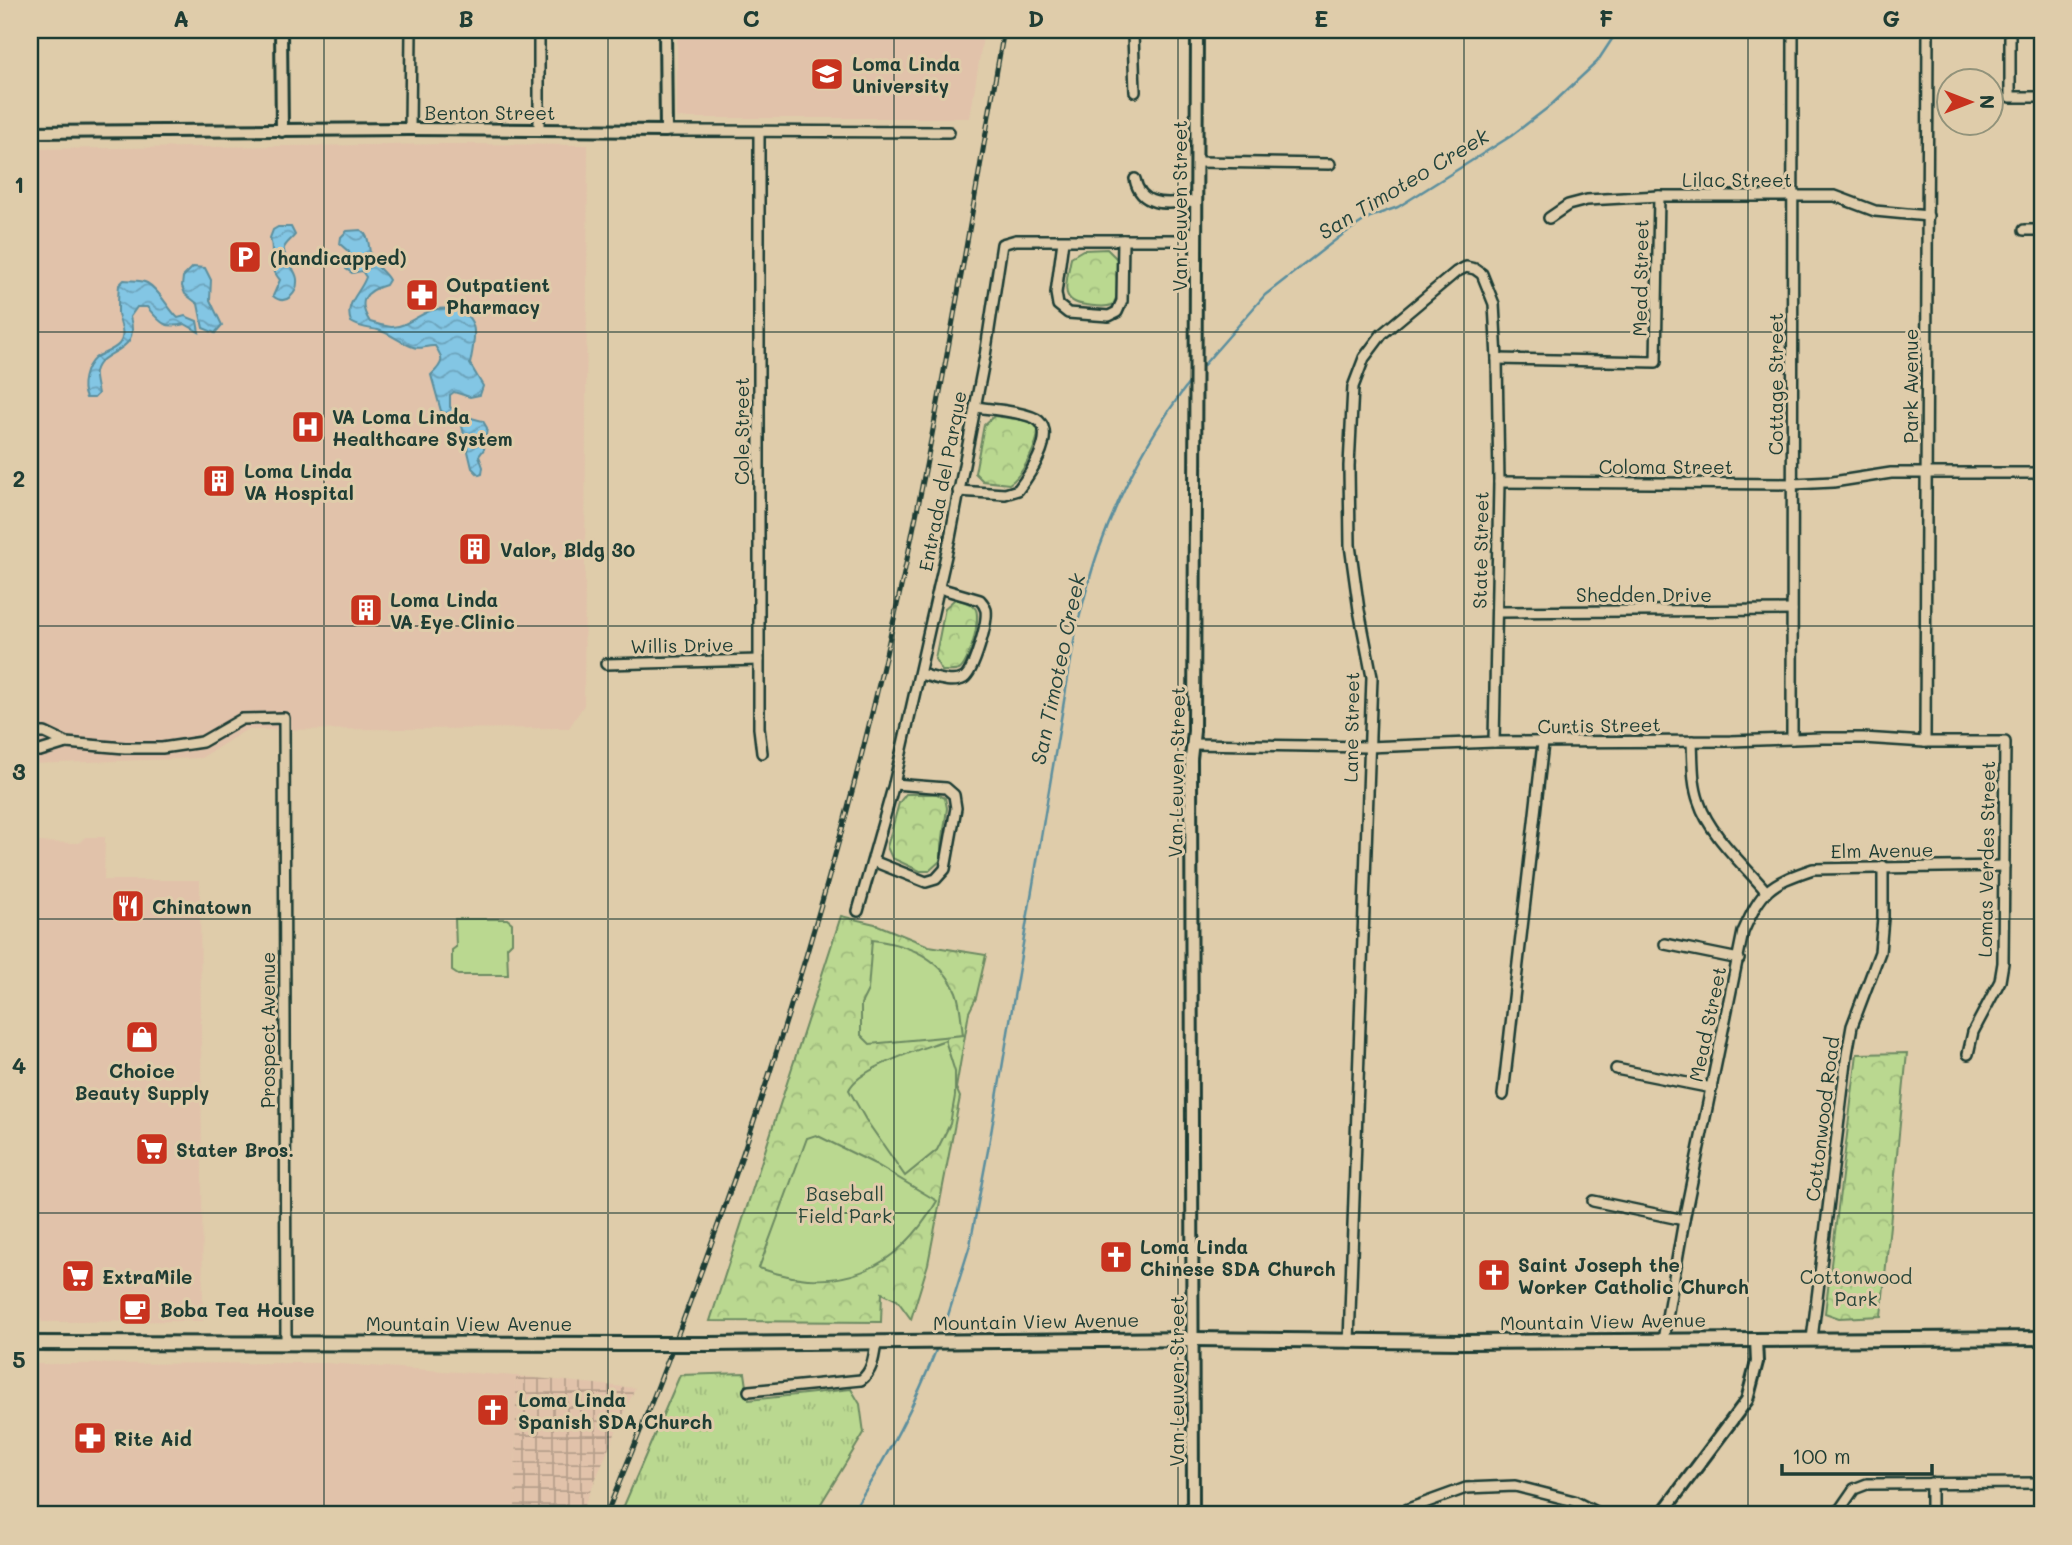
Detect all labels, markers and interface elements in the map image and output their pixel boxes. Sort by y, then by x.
text: A [173,3,189,33]
text: B [458,3,474,33]
text: C [742,3,760,33]
text: D [1028,3,1044,33]
text: E [1314,3,1328,33]
text: F [1599,3,1613,33]
text: G [1882,3,1900,33]
place label: Loma Linda University [852,51,960,98]
school or university icon: Loma Linda University [808,55,846,93]
north arrow [1936,66,2006,136]
text: N [1975,95,2000,109]
street label: Benton Street [425,100,555,125]
street label: Van Leuven Street [1167,120,1192,292]
water label: San Timoteo Creek [1313,121,1494,245]
street label: Lilac Street [1682,167,1792,192]
text: 1 [14,169,24,199]
street label: Mead Street [1626,219,1654,337]
parking icon: (handicapped) [226,238,264,276]
place label: (handicapped) [270,245,407,270]
place label: Outpatient Pharmacy [446,272,550,319]
pharmacy icon: Outpatient Pharmacy [403,276,441,314]
street label: Cottage Street [1763,313,1788,455]
street label: Park Avenue [1898,329,1923,443]
street label: Cole Street [729,377,754,485]
street label: Entrada del Parque [912,389,972,573]
place label: VA Loma Linda Healthcare System [332,404,513,451]
hospital icon: VA Loma Linda Healthcare System [289,408,327,446]
street label: Coloma Street [1599,454,1733,479]
place label: Loma Linda VA Hospital [244,458,354,505]
building icon: Loma Linda VA Hospital [200,462,238,500]
text: 2 [13,463,25,493]
street label: State Street [1466,491,1494,609]
building icon: Valor, Bldg 30 [456,530,494,568]
place label: Valor, Bldg 30 [500,537,635,562]
water label: San Timoteo Creek [1024,570,1091,767]
street label: Shedden Drive [1576,582,1712,607]
place label: Loma Linda VA Eye Clinic [390,587,515,634]
building icon: Loma Linda VA Eye Clinic [347,591,385,629]
street label: Willis Drive [630,632,734,658]
street label: Lane Street [1338,671,1364,783]
street label: Van Leuven Street [1162,686,1190,858]
street label: Curtis Street [1537,711,1661,739]
text: 3 [12,756,26,786]
street label: Lomas Verdes Street [1972,760,2000,958]
street label: Elm Avenue [1830,837,1934,863]
restaurant icon: Chinatown [109,887,147,925]
place label: Chinatown [152,894,252,919]
street label: Prospect Avenue [255,952,280,1108]
street label: Mead Street [1683,964,1731,1084]
shop icon: Choice Beauty Supply [123,1018,161,1056]
street label: Cottonwood Road [1799,1035,1845,1203]
text: 4 [12,1050,26,1080]
place label: Choice Beauty Supply [75,1058,209,1105]
supermarket icon: Stater Bros. [133,1130,171,1168]
place label: Stater Bros. [176,1137,294,1162]
park label: Baseball Field Park [798,1181,892,1228]
place label: Loma Linda Chinese SDA Church [1140,1234,1335,1281]
church icon: Loma Linda Chinese SDA Church [1097,1238,1135,1276]
place label: Saint Joseph the Worker Catholic Church [1518,1252,1749,1299]
church icon: Saint Joseph the Worker Catholic Church [1475,1256,1513,1294]
supermarket icon: ExtraMile [59,1257,97,1295]
place label: ExtraMile [102,1264,192,1289]
park label: Cottonwood Park [1800,1264,1912,1311]
cafe icon: Boba Tea House [116,1290,154,1328]
street label: Van Leuven Street [1164,1295,1189,1467]
place label: Boba Tea House [160,1297,315,1322]
street label: Mountain View Avenue [933,1307,1139,1335]
street label: Mountain View Avenue [1500,1307,1706,1335]
street label: Mountain View Avenue [366,1311,572,1336]
text: 5 [12,1344,26,1374]
place label: Loma Linda Spanish SDA Church [518,1387,712,1434]
church icon: Loma Linda Spanish SDA Church [474,1391,512,1429]
pharmacy icon: Rite Aid [71,1419,109,1457]
place label: Rite Aid [114,1426,192,1451]
scale bar [1782,1433,1932,1477]
text: 100 m [1792,1442,1851,1469]

